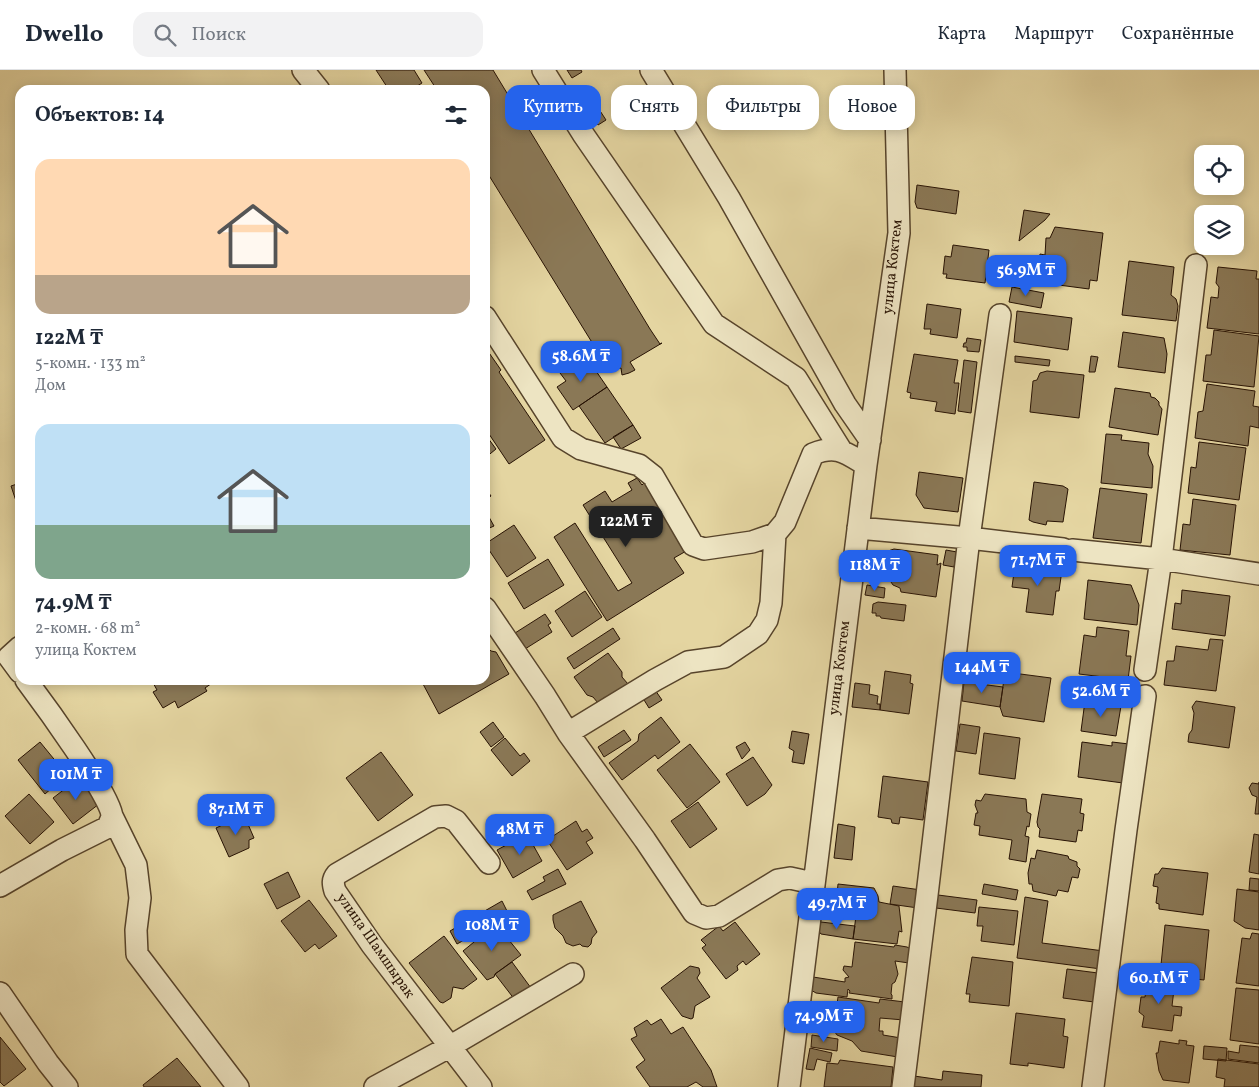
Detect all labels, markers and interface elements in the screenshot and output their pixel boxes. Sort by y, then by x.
search box [133,12,483,57]
text: Dwello [25,18,103,52]
icon: search [151,21,179,49]
text: Поиск [191,22,246,48]
text: Карта [937,22,986,47]
text: Маршрут [1014,22,1094,47]
text: Сохранённые [1122,22,1234,47]
chip: Купить [505,85,601,130]
chip: Снять [611,85,697,130]
chip: Фильтры [707,85,819,130]
chip: Новое [829,85,915,130]
text: Объектов: 14 [35,101,165,130]
icon: filters [442,101,470,129]
map controls [1194,145,1244,255]
button: locate [1194,145,1244,195]
icon: home [208,191,298,281]
button: layers [1194,205,1244,255]
street label: улица Коктем [878,219,908,315]
pin: 56.9M ₸ [980,254,1072,297]
text: 56.9M ₸ [997,260,1056,282]
text: 122M ₸ [35,324,104,353]
pin: 58.6M ₸ [535,340,627,383]
text: 58.6M ₸ [552,346,610,368]
text: 5-комн. · 133 m² [35,353,146,375]
text: Дом [35,375,66,397]
icon: home [208,456,298,546]
pin: 122M ₸ [585,506,667,548]
text: 122M ₸ [600,511,652,533]
pin: 71.7M ₸ [992,544,1084,587]
pin: 118M ₸ [834,550,916,592]
text: 71.7M ₸ [1011,550,1065,572]
text: 118M ₸ [850,555,900,577]
text: 74.9M ₸ [35,589,112,618]
text: 2-комн. · 68 m² [35,618,140,640]
street label: улица Коктем [824,619,856,717]
text: улица Коктем [35,640,137,662]
pin: 144M ₸ [941,652,1023,694]
text: 144M ₸ [955,657,1009,679]
pin: 52.6M ₸ [1055,676,1147,718]
text: 52.6M ₸ [1072,681,1130,703]
pin: 101M ₸ [35,758,117,801]
text: 101M ₸ [50,764,102,786]
pin: 87.1M ₸ [190,794,282,836]
text: 87.1M ₸ [209,799,263,821]
pin: 48M ₸ [485,814,555,856]
text: 48M ₸ [496,819,544,841]
pin: 49.7M ₸ [791,888,883,930]
street label: улица Шамшырак [331,889,419,1003]
text: 49.7M ₸ [808,893,866,915]
pin: 108M ₸ [451,910,533,952]
text: 108M ₸ [465,915,519,937]
pin: 60.1M ₸ [1113,962,1205,1005]
text: 60.1M ₸ [1130,968,1188,990]
pin: 74.9M ₸ [778,1000,870,1043]
text: 74.9M ₸ [795,1006,853,1028]

